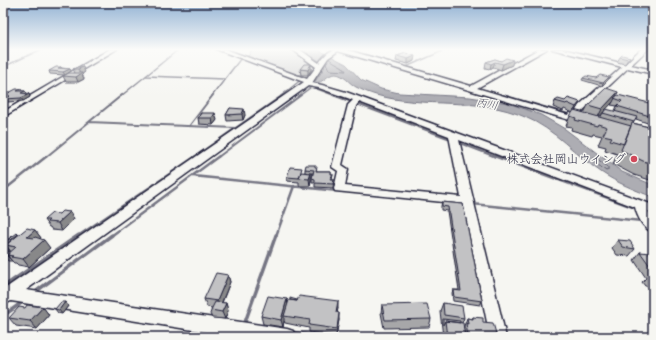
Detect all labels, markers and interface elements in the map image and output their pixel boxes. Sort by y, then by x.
water label: 丙川 [475,93,499,115]
place label: 株式会社岡山ウイング [506,148,626,170]
marker: 株式会社岡山ウイング [629,154,639,164]

